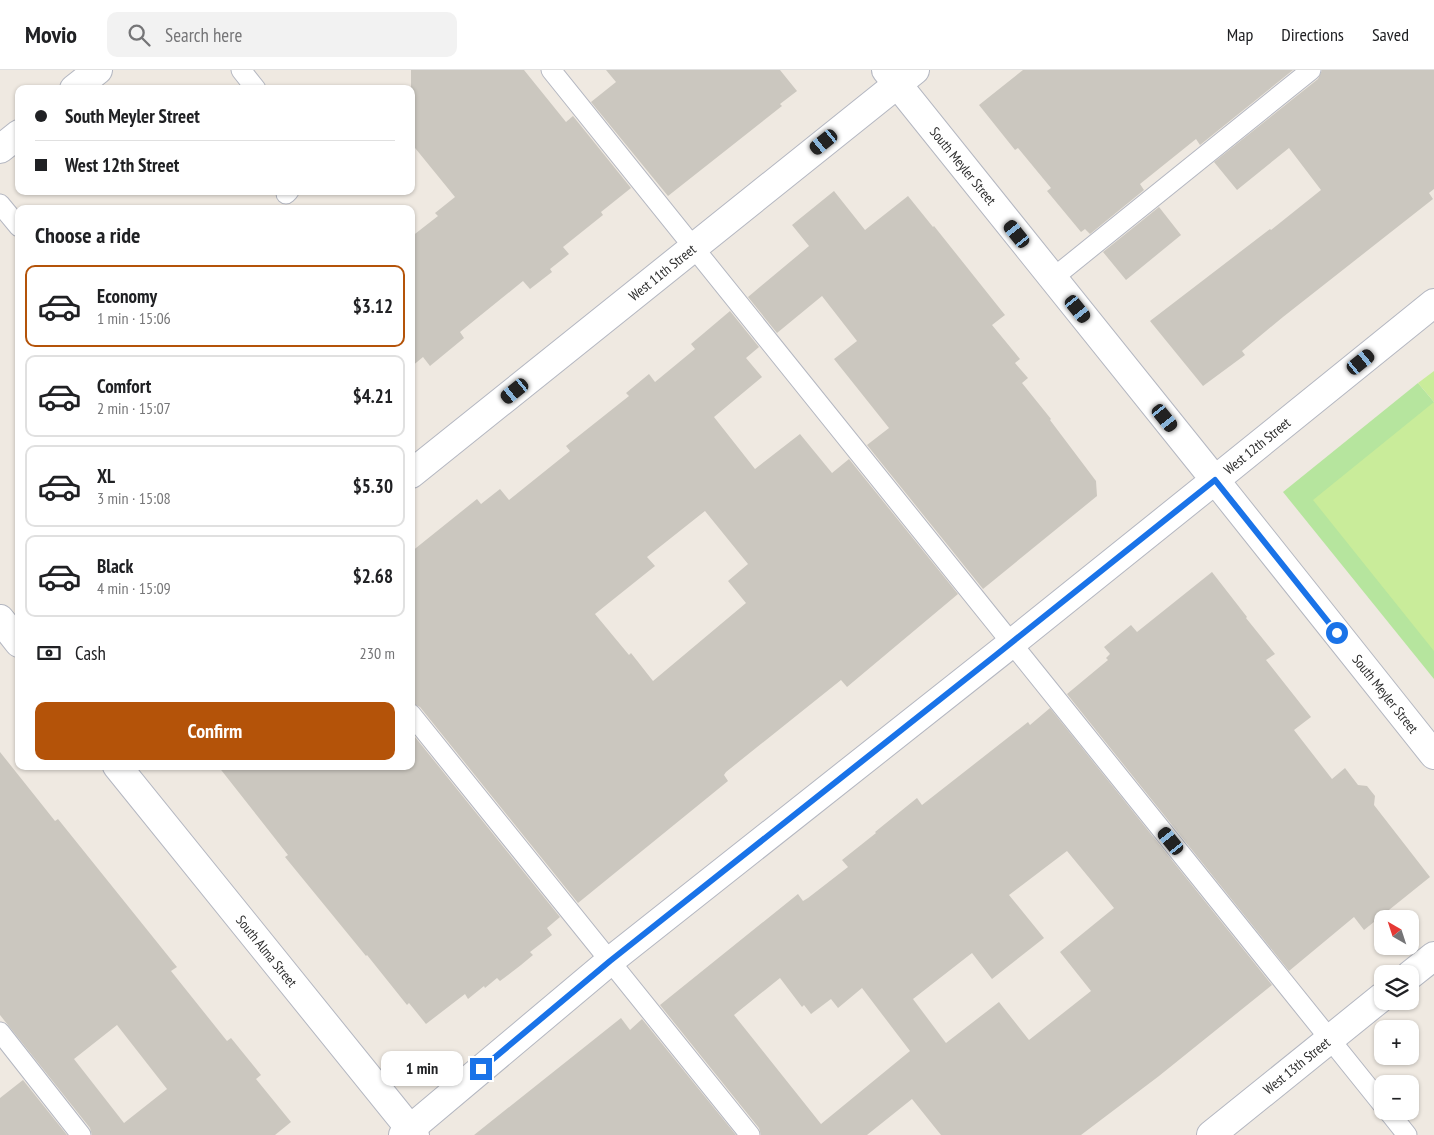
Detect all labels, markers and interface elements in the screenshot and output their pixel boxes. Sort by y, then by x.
search box [107,12,457,57]
text: Movio [25,19,77,50]
icon: search [125,21,153,49]
text: Search here [165,23,242,47]
text: Map [1227,23,1253,46]
text: Directions [1281,23,1344,46]
text: Saved [1372,23,1409,46]
text: South Meyler Street [65,104,200,128]
street label: South Meyler Street [926,123,1000,209]
car [807,127,840,157]
text: West 12th Street [65,153,179,177]
car [1001,218,1032,250]
text: Choose a ride [35,221,140,249]
street label: West 11th Street [625,240,700,305]
icon: car [37,284,82,329]
text: Economy [97,284,157,308]
car [1062,293,1093,325]
text: $3.12 [353,294,393,318]
text: 1 min · 15:06 [97,308,171,328]
car [1344,347,1377,377]
icon: car [37,374,82,419]
text: Comfort [97,374,151,398]
car [498,376,531,406]
text: $4.21 [353,384,393,408]
text: 2 min · 15:07 [97,398,171,418]
car [1149,402,1180,434]
street label: West 12th Street [1220,413,1294,478]
icon: car [37,464,82,509]
text: XL [97,464,115,488]
text: $5.30 [353,474,393,498]
text: 3 min · 15:08 [97,488,171,508]
icon: car [37,554,82,599]
text: Black [97,554,133,578]
text: $2.68 [353,564,393,588]
text: 4 min · 15:09 [97,578,171,598]
route start [1326,622,1348,644]
icon: cash [35,639,63,667]
text: Cash [75,641,106,665]
text: 230 m [360,643,395,663]
street label: South Meyler Street [1348,651,1422,737]
button: Confirm [35,702,395,760]
car [1155,825,1186,857]
north arrow [1374,910,1419,955]
map controls [1374,910,1419,1120]
street label: South Alma Street [232,912,301,991]
button: layers [1374,965,1419,1010]
button: + [1374,1020,1419,1065]
street label: West 13th Street [1259,1033,1334,1098]
callout: 1 min [381,1052,464,1086]
text: 1 min [406,1058,438,1078]
route end [470,1058,492,1080]
button: − [1374,1075,1419,1120]

